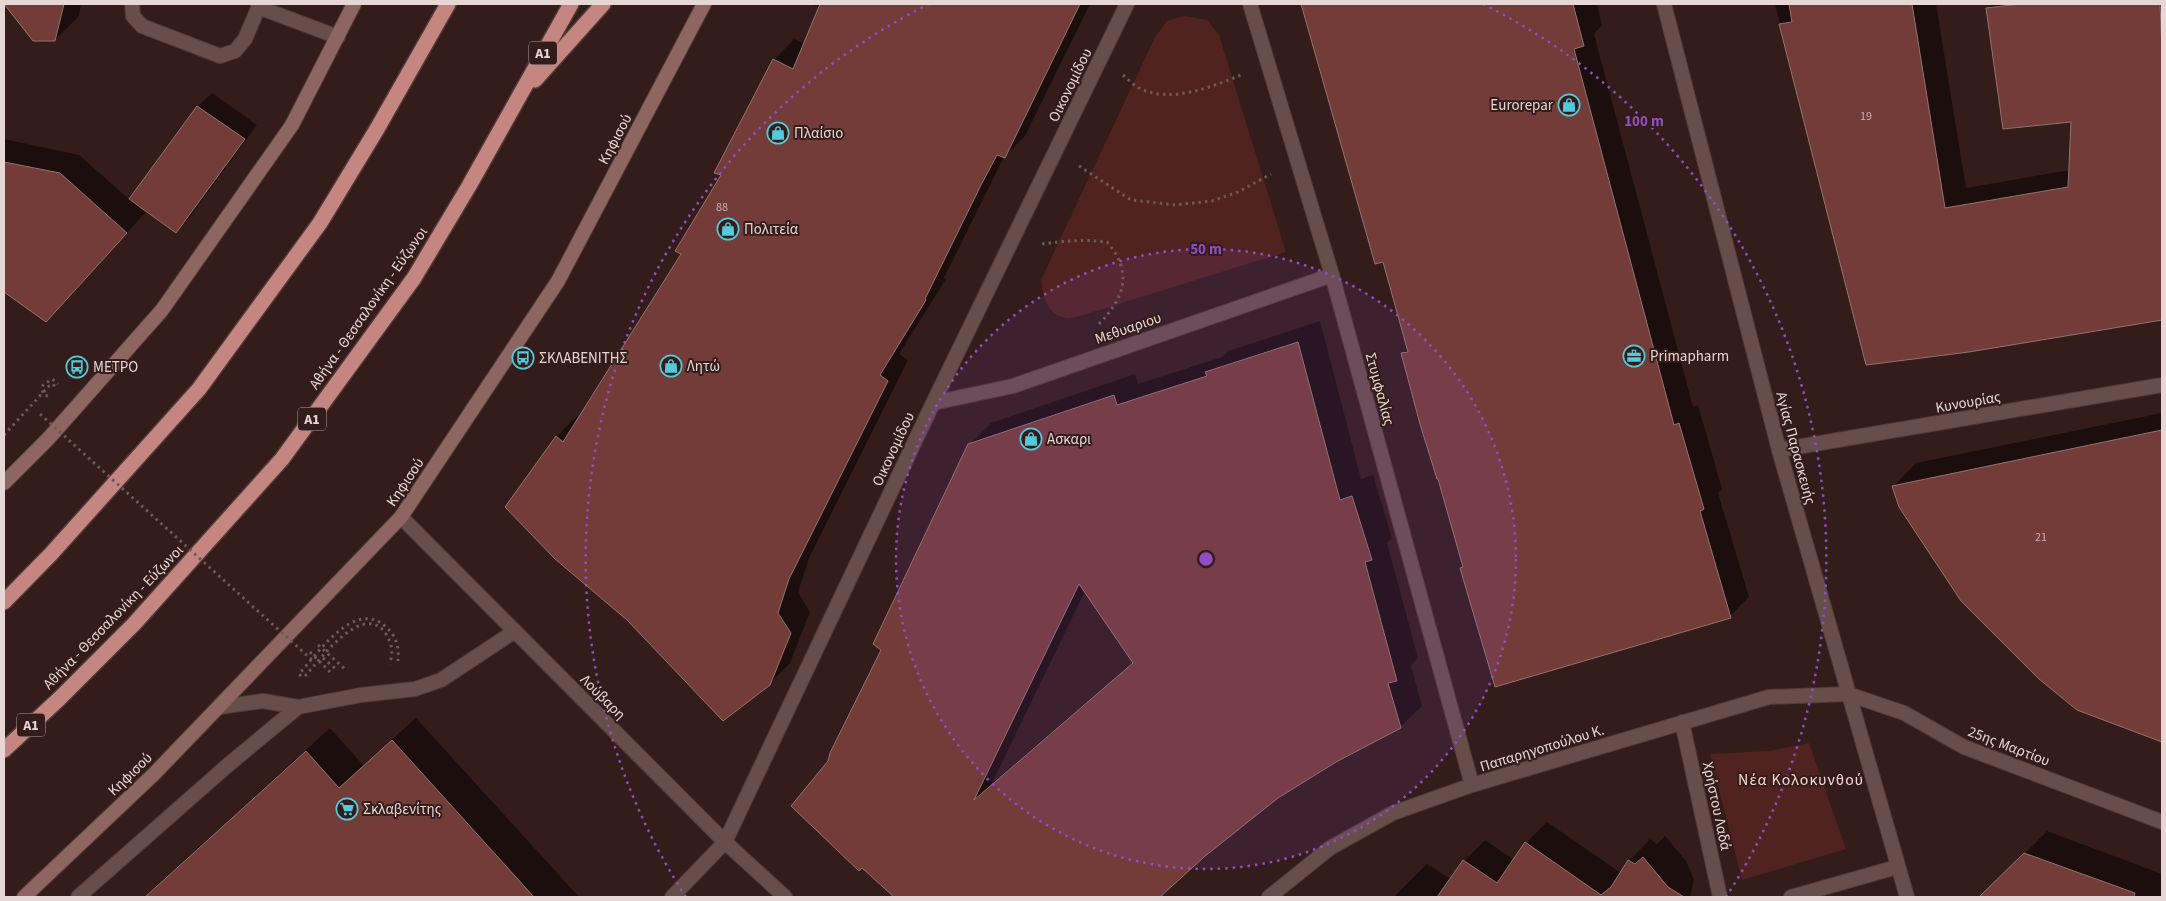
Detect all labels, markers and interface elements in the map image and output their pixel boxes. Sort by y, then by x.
road number: Α1 [529,42,557,64]
street label: Οικονομίδου [1044,45,1097,126]
shop icon: Eurorepar [1557,93,1581,117]
place label: Eurorepar [1490,95,1554,116]
house number: 19 [1860,108,1872,125]
street label: Κηφισού [593,110,638,168]
text: 100 m [1624,111,1664,132]
shop icon: Πλαίσιο [766,121,790,145]
place label: Πλαίσιο [794,123,843,144]
house number: 88 [716,199,728,216]
shop icon: Πολιτεία [716,217,740,241]
place label: Πολιτεία [744,219,799,240]
street label: Αθήνα - Θεσσαλονίκη - Εύζωνοι [304,223,433,394]
text: 50 m [1190,239,1222,260]
street label: Μεθυαριου [1092,307,1164,350]
office icon: Primapharm [1622,344,1646,368]
bus stop icon: ΣΚΛΑΒΕΝΙΤΗΣ [511,346,535,370]
place label: Primapharm [1650,346,1729,367]
place label: ΣΚΛΑΒΕΝΙΤΗΣ [539,348,628,369]
street label: Στυμφαλίας [1360,350,1399,428]
shop icon: Λητώ [659,354,683,378]
bus stop icon: ΜΕΤΡΟ [65,355,89,379]
place label: Λητώ [687,356,720,377]
place label: ΜΕΤΡΟ [93,357,138,378]
street label: Κυνουρίας [1934,386,2003,419]
street label: Αγίας Παρασκευής [1770,389,1821,507]
road number: Α1 [298,408,326,430]
street label: Οικονομίδου [867,409,920,490]
shop icon: Ασκαρι [1019,427,1043,451]
place label: Ασκαρι [1047,429,1091,450]
street label: Κηφισού [381,454,429,511]
house number: 21 [2035,529,2047,546]
street label: Αθήνα - Θεσσαλονίκη - Εύζωνοι [38,540,188,694]
centre of rings [1197,550,1215,568]
street label: Λούβαρη [575,670,630,725]
road number: Α1 [17,714,45,736]
street label: Παπαρηγοπούλου Κ. [1477,720,1607,777]
street label: 25ης Μαρτίου [1965,721,2053,772]
street label: Κηφισού [103,748,157,801]
street label: Χρήστου Λαδά [1697,760,1736,853]
district label: Νέα Κολοκυνθού [1738,769,1864,791]
supermarket icon: Σκλαβενίτης [335,797,359,821]
place label: Σκλαβενίτης [363,799,442,820]

